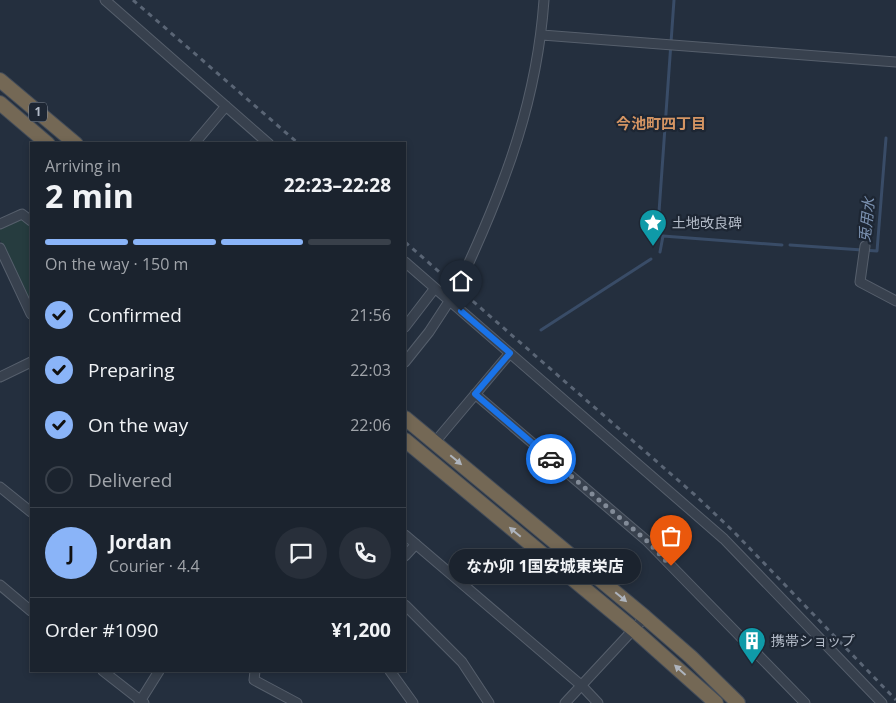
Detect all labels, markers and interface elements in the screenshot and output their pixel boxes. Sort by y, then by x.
road number: 1 [29,102,47,121]
district label: 今池町四丁目 [616,113,706,133]
text: Arriving in [45,155,121,177]
text: 22:23–22:28 [284,172,391,198]
text: 2 min [45,174,134,217]
water label: 兎用水 [854,194,879,243]
place icon: 土地改良碑 [638,208,668,247]
place label: 土地改良碑 [672,213,742,232]
text: On the way · 150 m [45,253,188,275]
pin [440,260,482,311]
icon: home [447,267,475,295]
icon: check [45,301,73,329]
text: Confirmed [88,302,182,328]
text: 21:56 [350,304,391,326]
icon: check [45,356,73,384]
text: Preparing [88,357,175,383]
text: 22:03 [350,359,391,381]
icon: check [45,411,73,439]
text: On the way [88,412,188,438]
text: 22:06 [350,414,391,436]
courier [526,434,576,484]
icon: car [537,445,565,473]
one-way arrow [450,454,462,465]
text: Delivered [88,467,172,493]
pin [650,515,692,566]
icon: bag [657,522,685,550]
one-way arrow [509,526,522,537]
button: chat [275,527,327,579]
button: phone [339,527,391,579]
text: Jordan [109,529,172,555]
text: J [68,540,74,566]
callout: なか卯 1国安城東栄店 [448,548,641,584]
text: Courier · 4.4 [109,555,200,577]
text: なか卯 1国安城東栄店 [466,555,624,577]
one-way arrow [615,592,628,603]
text: Order #1090 [45,617,158,643]
text: ¥1,200 [331,617,391,643]
building icon: 携帯ショップ [737,626,767,665]
place label: 携帯ショップ [771,631,855,650]
one-way arrow [673,665,686,676]

